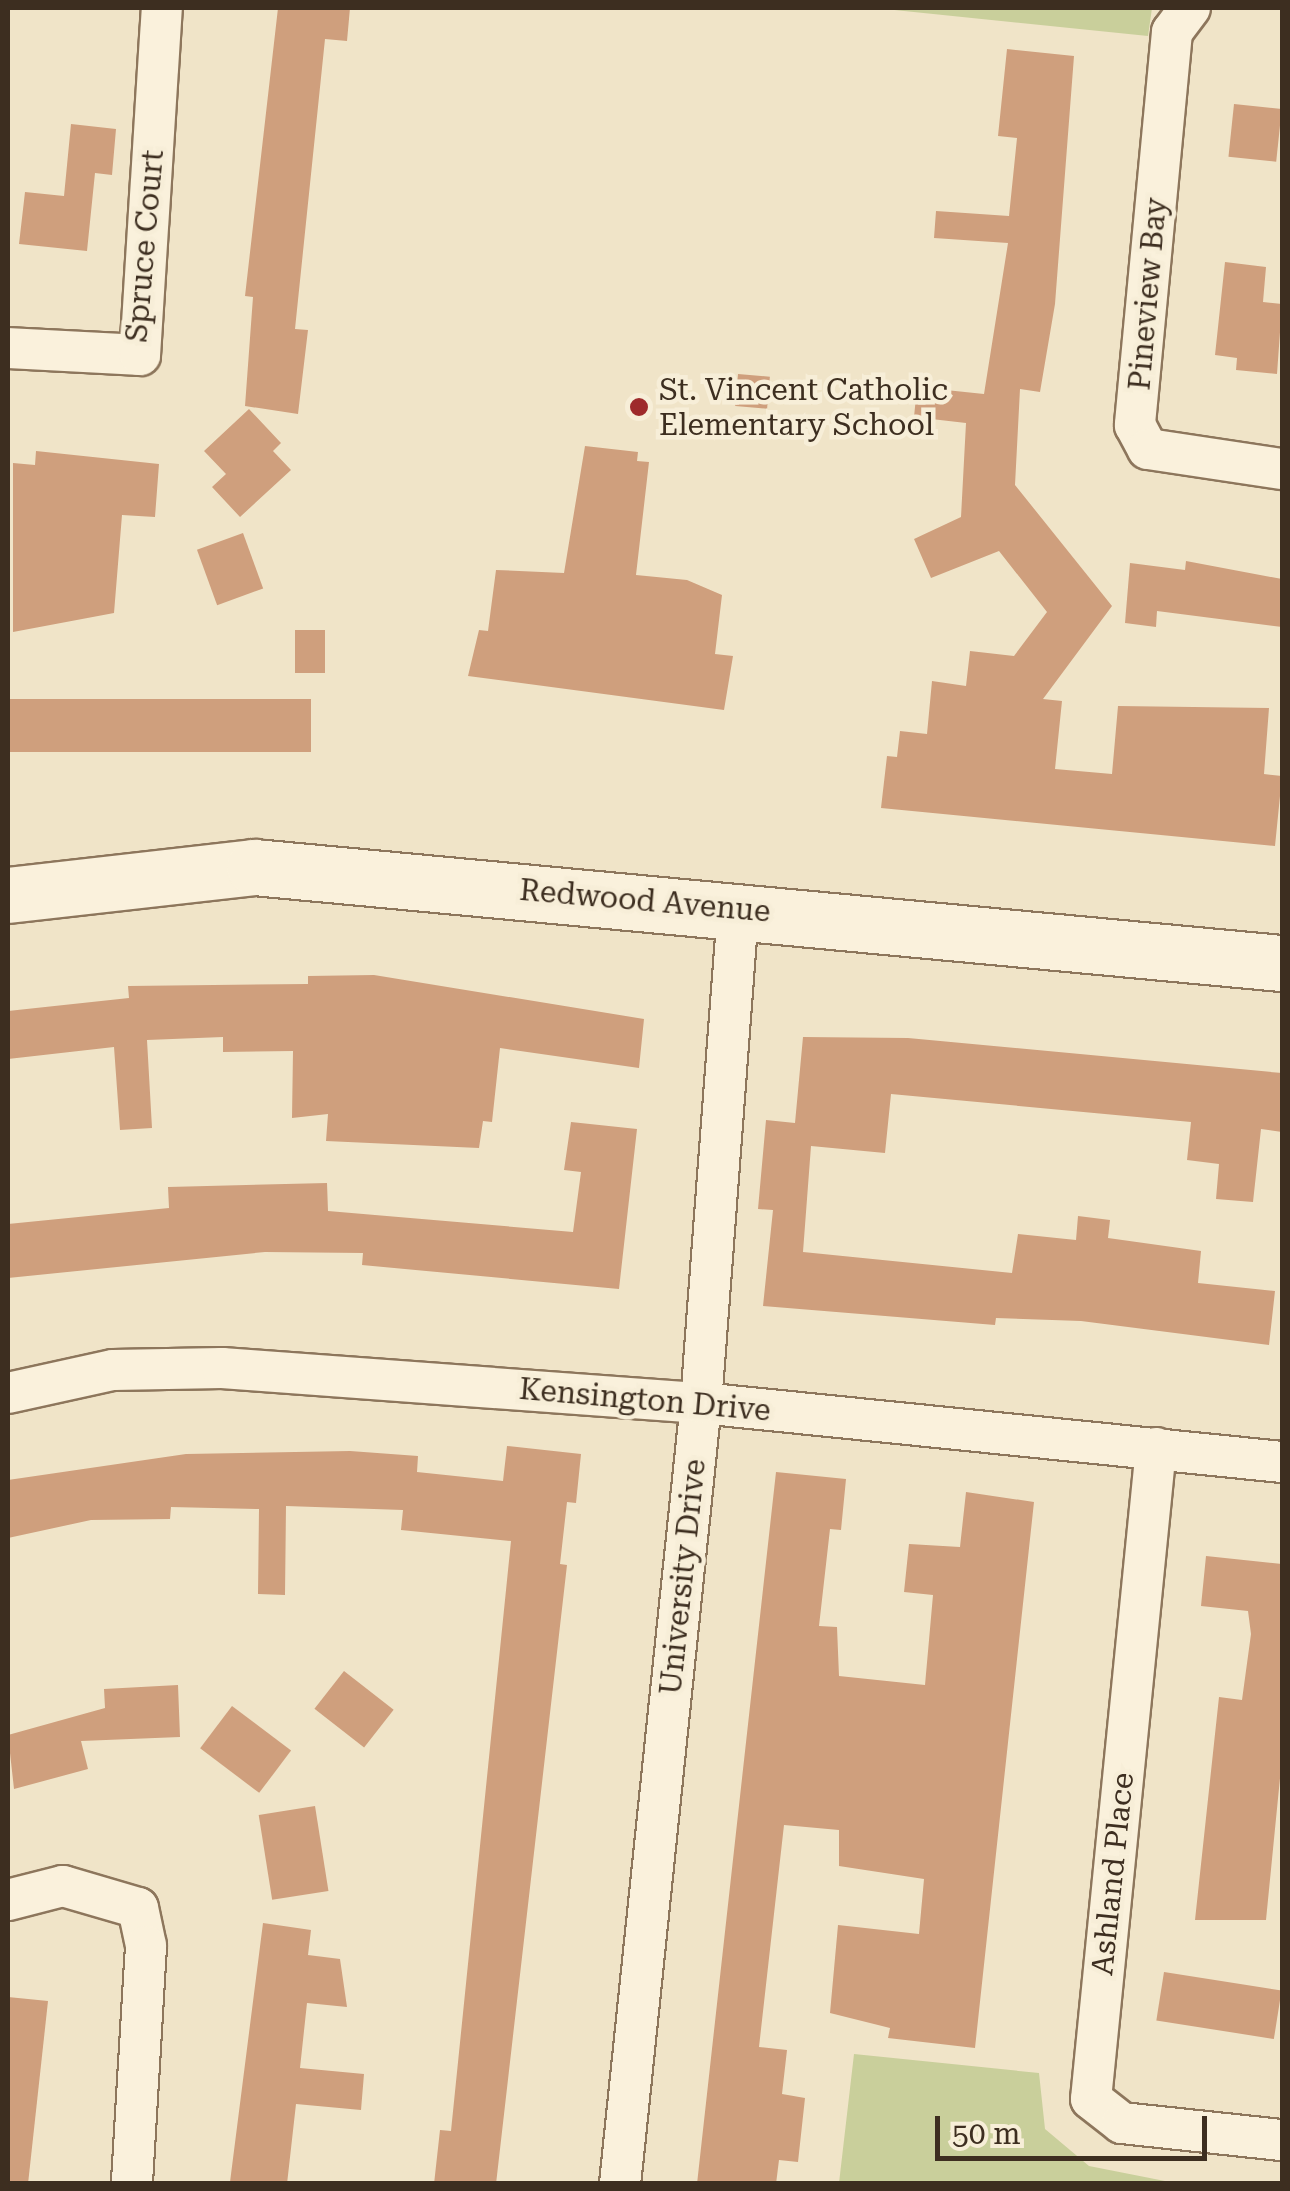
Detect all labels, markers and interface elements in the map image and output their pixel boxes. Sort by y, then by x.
street label: Spruce Court [119,148,171,344]
street label: Pineview Bay [1122,196,1174,392]
place label: St. Vincent Catholic Elementary School [659,372,948,442]
marker: St. Vincent Catholic Elementary School [628,396,650,418]
street label: Redwood Avenue [518,872,772,930]
street label: Kensington Drive [518,1371,772,1429]
street label: University Drive [653,1457,713,1697]
street label: Ashland Place [1084,1771,1142,1977]
scale bar [940,2096,1212,2158]
text: 50 m [952,2116,1021,2151]

